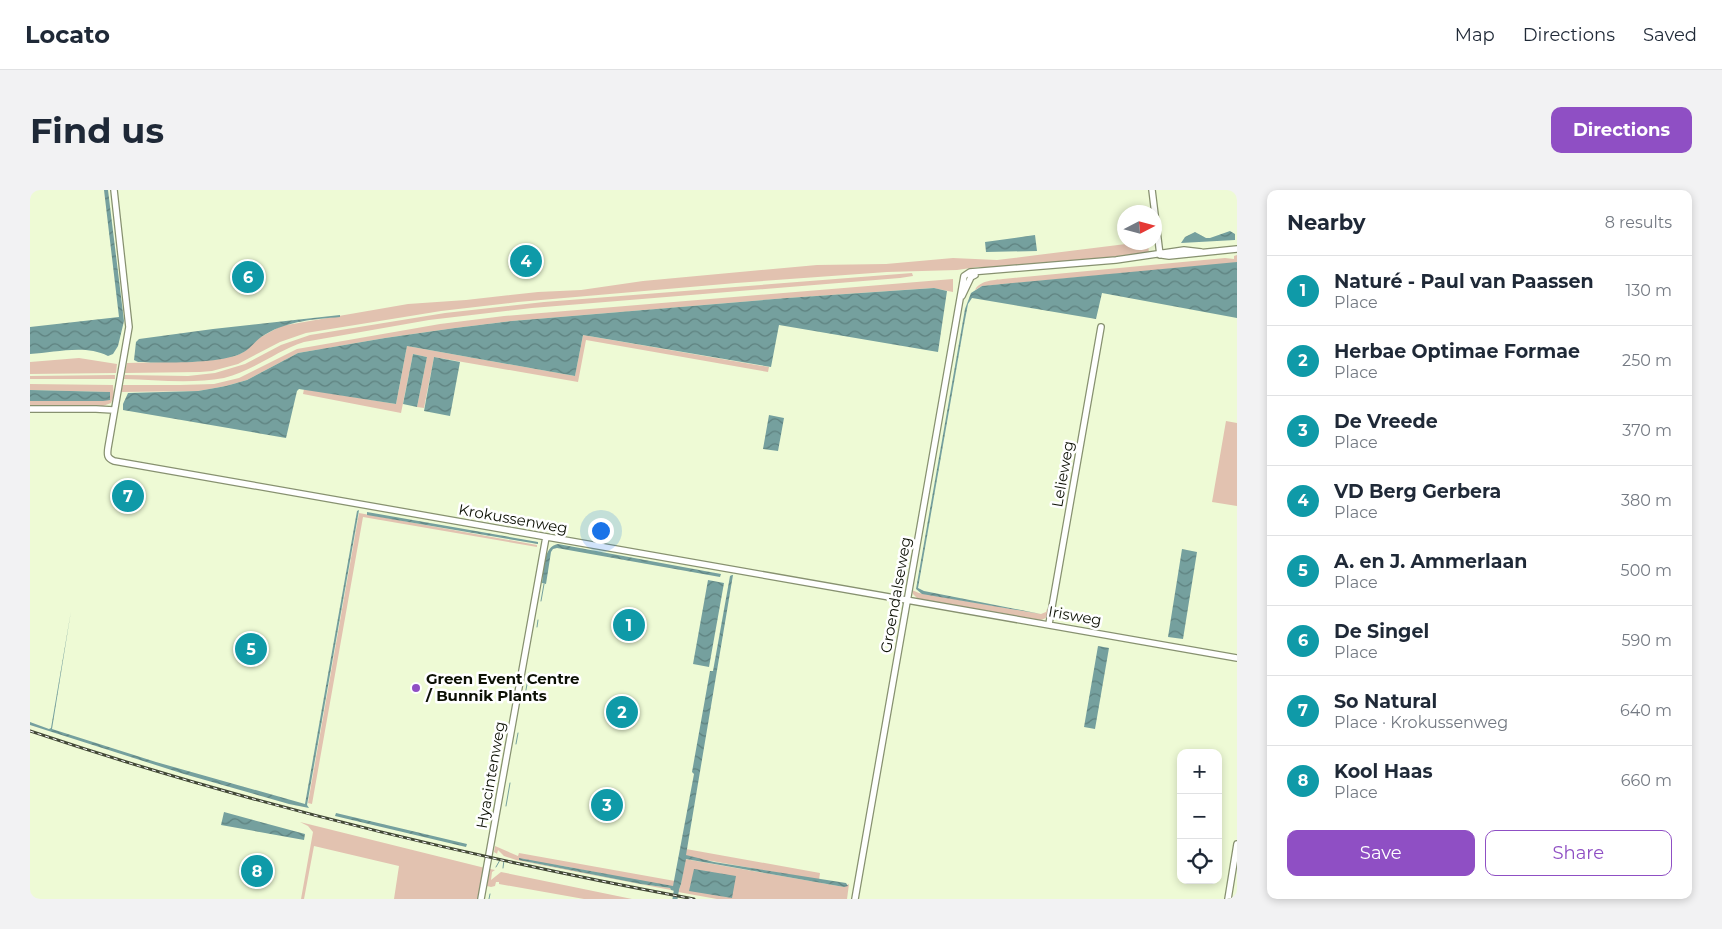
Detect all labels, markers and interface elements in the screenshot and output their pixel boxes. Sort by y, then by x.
text: Locato [25,20,110,49]
text: Map [1455,24,1495,46]
text: Directions [1523,24,1615,46]
text: Saved [1643,24,1697,46]
button: Directions [1551,107,1692,153]
text: Find us [30,109,164,152]
north arrow [1117,205,1162,250]
text: Nearby [1287,210,1366,235]
text: 8 results [1605,213,1672,232]
pin: 4 [510,242,542,280]
pin: 6 [232,258,264,296]
text: Naturé - Paul van Paassen [1334,270,1594,293]
text: 1 [1300,281,1306,300]
text: 130 m [1625,281,1672,300]
text: Place [1334,293,1378,312]
text: Herbae Optimae Formae [1334,340,1580,363]
text: 2 [1298,351,1308,370]
text: 250 m [1622,351,1672,370]
text: Place [1334,363,1378,382]
text: De Vreede [1334,410,1438,433]
text: 3 [1298,421,1308,440]
text: 370 m [1622,421,1672,440]
text: Place [1334,433,1378,452]
street label: Lelieweg [1047,439,1078,509]
pin: 7 [112,477,144,515]
text: VD Berg Gerbera [1334,480,1501,503]
text: 4 [1297,491,1309,510]
text: 380 m [1621,491,1672,510]
street label: Krokussenweg [457,500,569,537]
text: Place [1334,503,1378,522]
your location [588,518,614,544]
street label: Groendalseweg [876,535,915,654]
text: A. en J. Ammerlaan [1334,550,1527,573]
text: 5 [1298,561,1308,580]
text: 500 m [1621,561,1672,580]
text: Place [1334,573,1378,592]
street label: Irisweg [1047,601,1103,630]
pin: 1 [613,606,645,644]
text: De Singel [1334,620,1429,643]
pin: 5 [235,630,267,668]
text: 6 [1298,631,1308,650]
text: 590 m [1621,631,1672,650]
text: Place [1334,643,1378,662]
place label: Green Event Centre / Bunnik Plants [425,669,580,705]
marker: Green Event Centre / Bunnik Plants [410,682,422,694]
text: So Natural [1334,690,1437,713]
pin: 2 [606,693,638,731]
text: 7 [1298,701,1308,720]
text: 640 m [1620,701,1672,720]
text: Place · Krokussenweg [1334,713,1508,732]
street label: Hyacintenweg [472,720,509,830]
map controls [1177,749,1222,884]
button: + [1177,749,1222,794]
text: Kool Haas [1334,760,1433,783]
text: 8 [1298,771,1308,790]
text: 660 m [1621,771,1672,790]
text: Place [1334,783,1378,802]
pin: 3 [591,786,623,824]
button: − [1177,794,1222,839]
button: Save [1287,830,1475,876]
button: Share [1485,830,1672,876]
button: locate [1177,839,1222,884]
pin: 8 [241,852,273,890]

